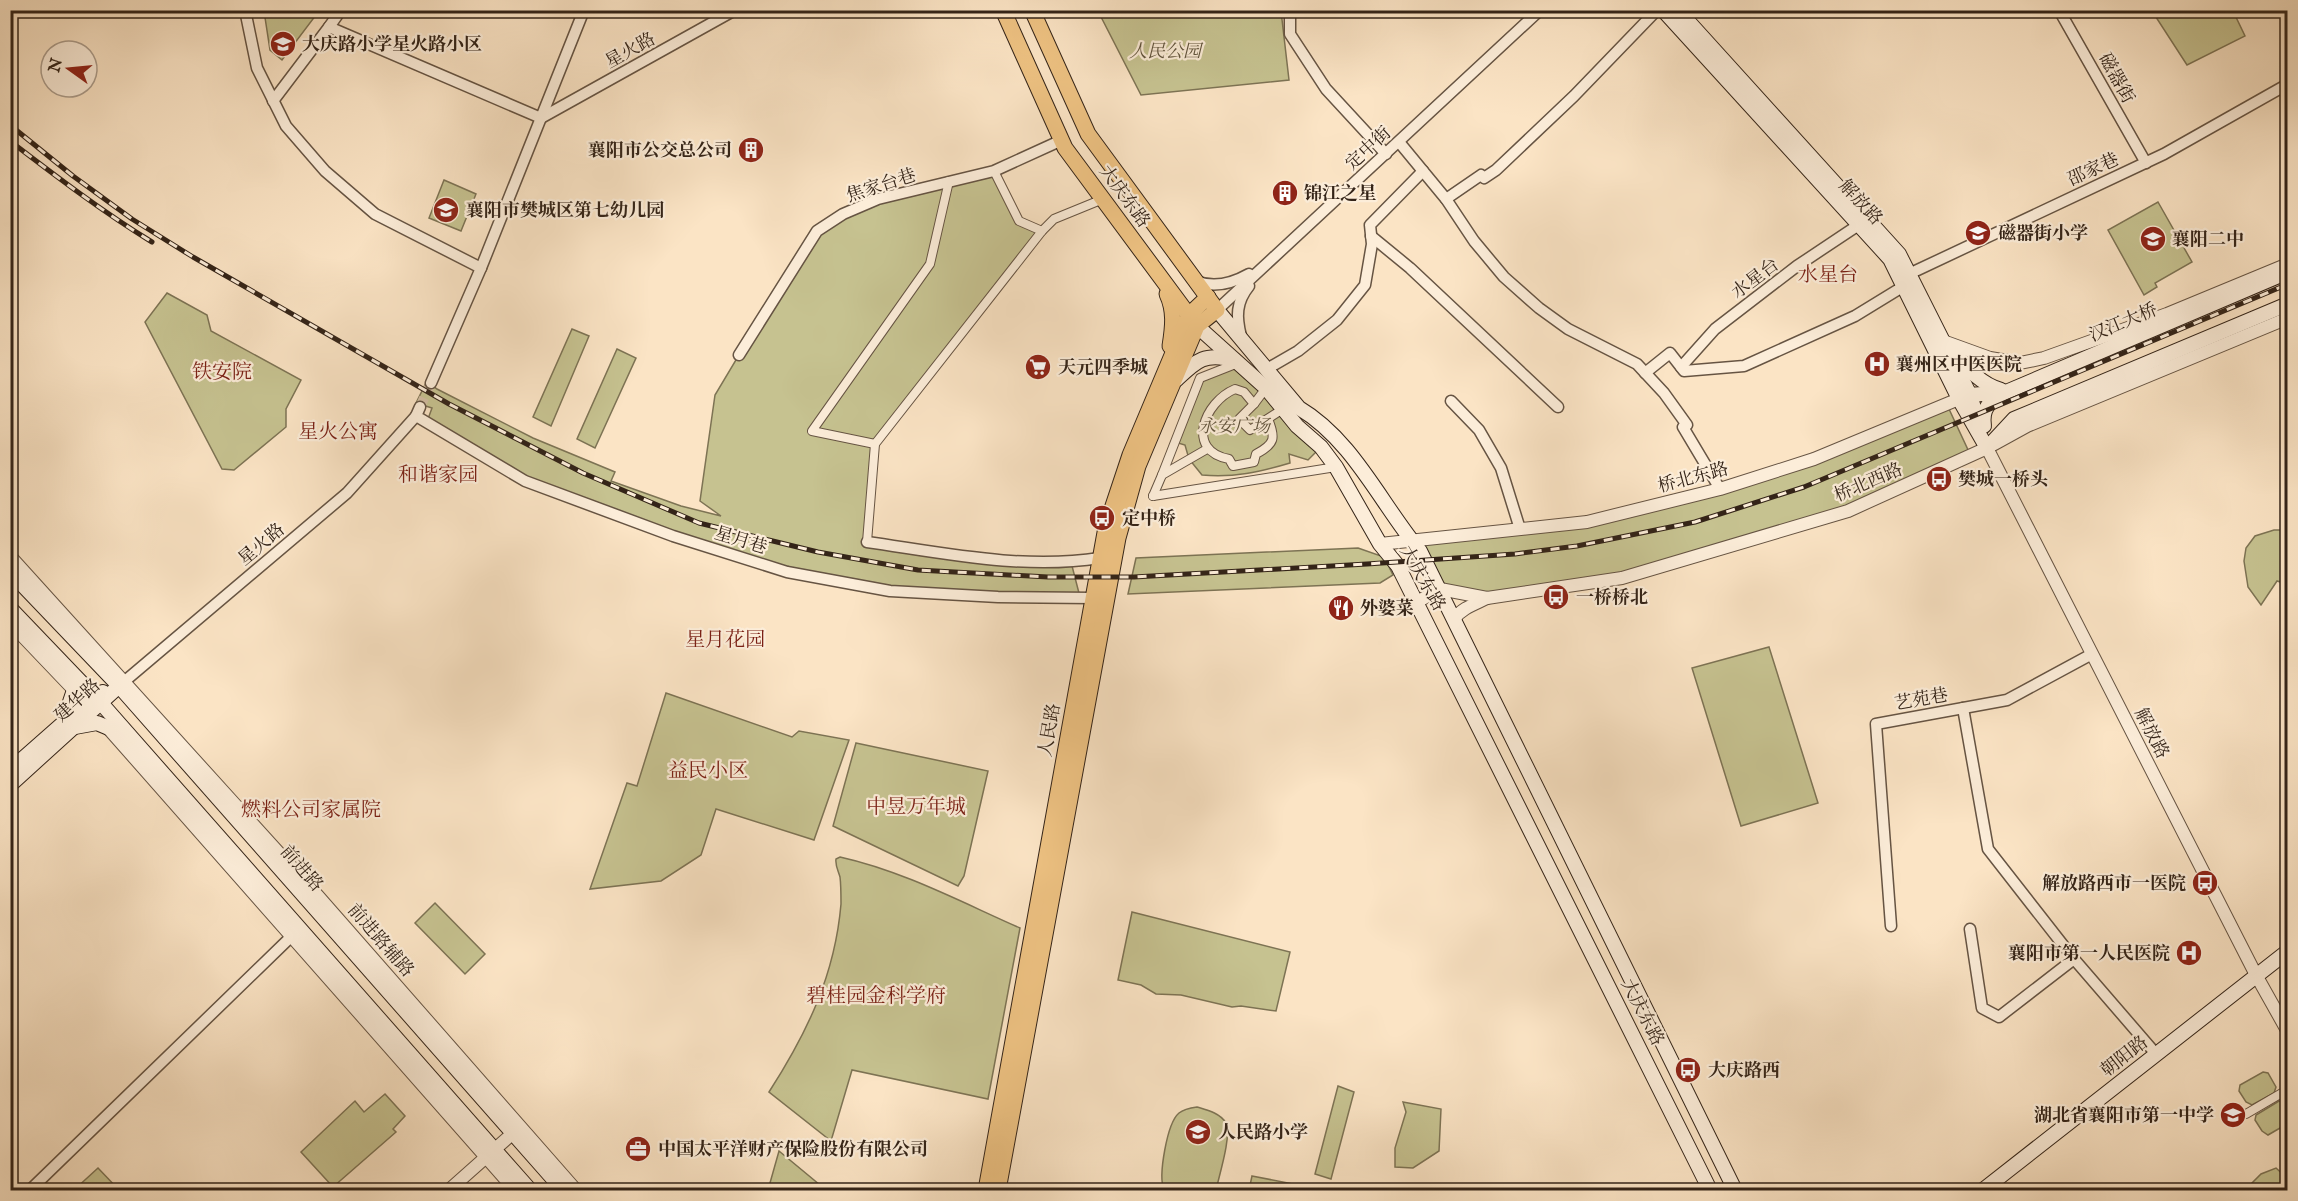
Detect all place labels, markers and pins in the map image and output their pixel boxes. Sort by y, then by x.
school or university icon: 大庆路小学星火路小区 [268,29,298,59]
place label: 大庆路小学星火路小区 [302,34,482,57]
building icon: 襄阳市公交总公司 [736,135,766,165]
place label: 襄阳市公交总公司 [588,140,732,163]
building icon: 锦江之星 [1270,178,1300,208]
place label: 锦江之星 [1304,183,1376,206]
school or university icon: 襄阳市樊城区第七幼儿园 [431,195,461,225]
place label: 襄阳市樊城区第七幼儿园 [466,200,664,223]
school or university icon: 磁器街小学 [1963,218,1993,248]
place label: 磁器街小学 [1998,223,2088,246]
school or university icon: 襄阳二中 [2138,224,2168,254]
place label: 襄阳二中 [2172,229,2244,252]
hospital icon: 襄州区中医医院 [1862,349,1892,379]
supermarket icon: 天元四季城 [1023,352,1053,382]
place label: 襄州区中医医院 [1896,354,2022,377]
place label: 天元四季城 [1058,357,1148,380]
bus stop icon: 樊城一桥头 [1924,464,1954,494]
place label: 樊城一桥头 [1958,469,2048,492]
bus stop icon: 定中桥 [1087,503,1117,533]
place label: 定中桥 [1122,508,1176,531]
bus stop icon: 一桥桥北 [1541,582,1571,612]
place label: 一桥桥北 [1576,587,1648,610]
restaurant icon: 外婆菜 [1326,593,1356,623]
place label: 外婆菜 [1360,598,1414,621]
bus stop icon: 解放路西市一医院 [2190,868,2220,898]
place label: 解放路西市一医院 [2042,873,2186,896]
hospital icon: 襄阳市第一人民医院 [2174,938,2204,968]
place label: 襄阳市第一人民医院 [2008,943,2170,966]
bus stop icon: 大庆路西 [1673,1055,1703,1085]
place label: 大庆路西 [1708,1060,1780,1083]
school or university icon: 湖北省襄阳市第一中学 [2218,1100,2248,1130]
place label: 湖北省襄阳市第一中学 [2034,1105,2214,1128]
school or university icon: 人民路小学 [1183,1117,1213,1147]
place label: 人民路小学 [1218,1122,1308,1145]
office icon: 中国太平洋财产保险股份有限公司 [623,1134,653,1164]
place label: 中国太平洋财产保险股份有限公司 [658,1139,928,1162]

